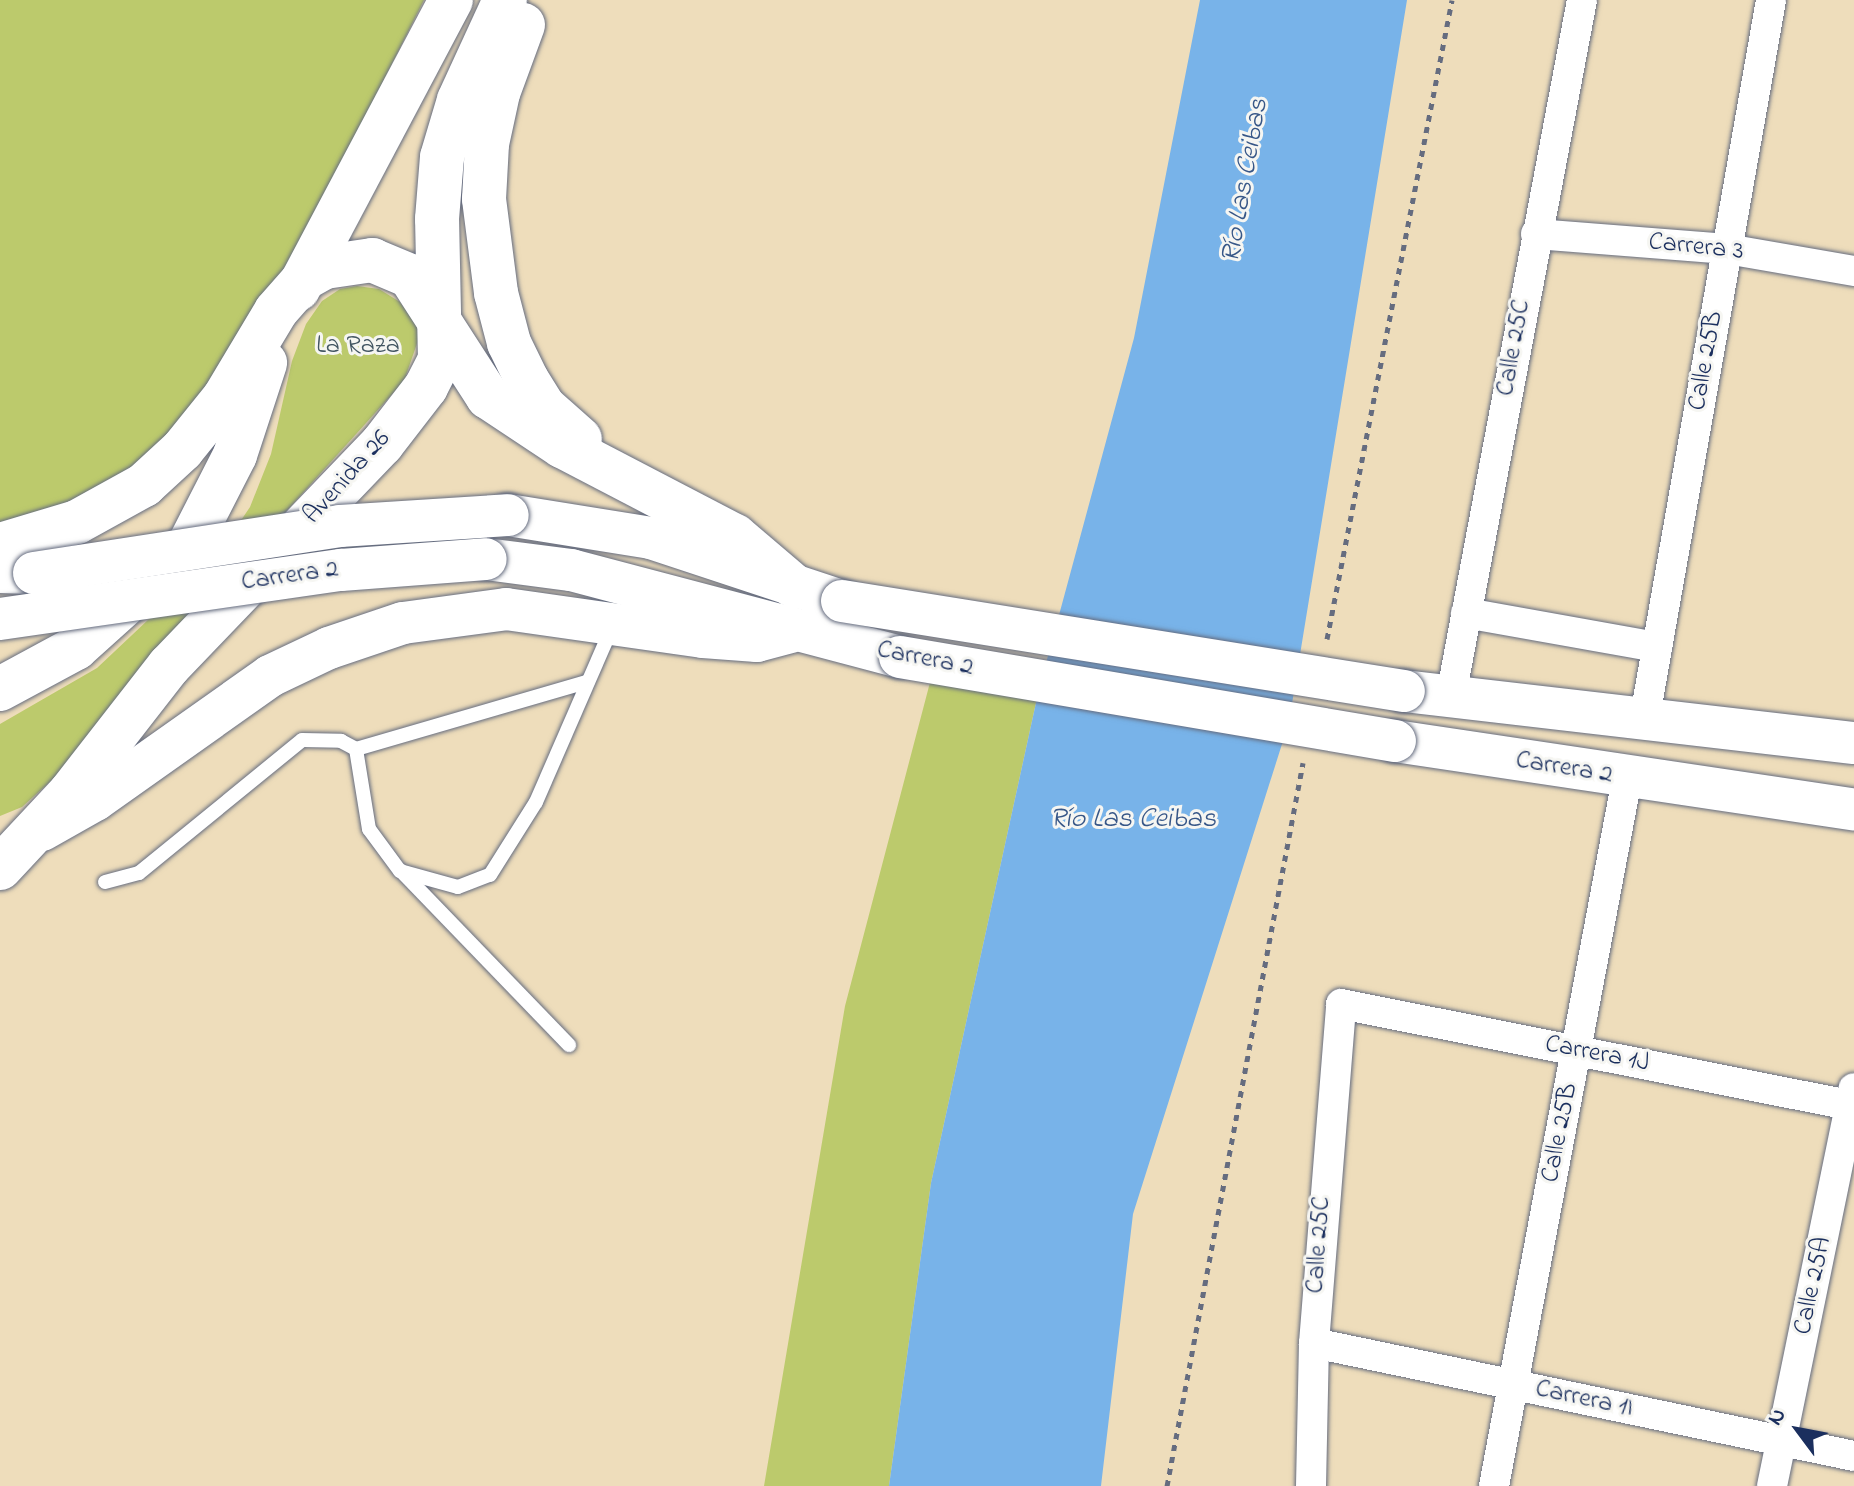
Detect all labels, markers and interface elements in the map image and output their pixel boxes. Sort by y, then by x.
water label: Río Las Ceibas [1215,96,1277,266]
street label: Carrera 3 [1647,227,1745,269]
street label: Calle 25C [1491,297,1539,399]
street label: Calle 25B [1683,309,1731,413]
park label: La Raza [316,331,400,363]
street label: Avenida 26 [298,425,398,531]
street label: Carrera 2 [240,555,340,599]
street label: Carrera 2 [874,635,976,685]
street label: Carrera 2 [1513,746,1615,792]
water label: Río Las Ceibas [1050,803,1216,837]
street label: Carrera 1J [1542,1030,1652,1080]
street label: Calle 25B [1536,1081,1586,1185]
street label: Calle 25C [1301,1195,1339,1295]
street label: Calle 25A [1788,1234,1840,1338]
street label: Carrera 1I [1532,1374,1636,1426]
north arrow [1758,1390,1838,1470]
text: N [1760,1403,1795,1432]

